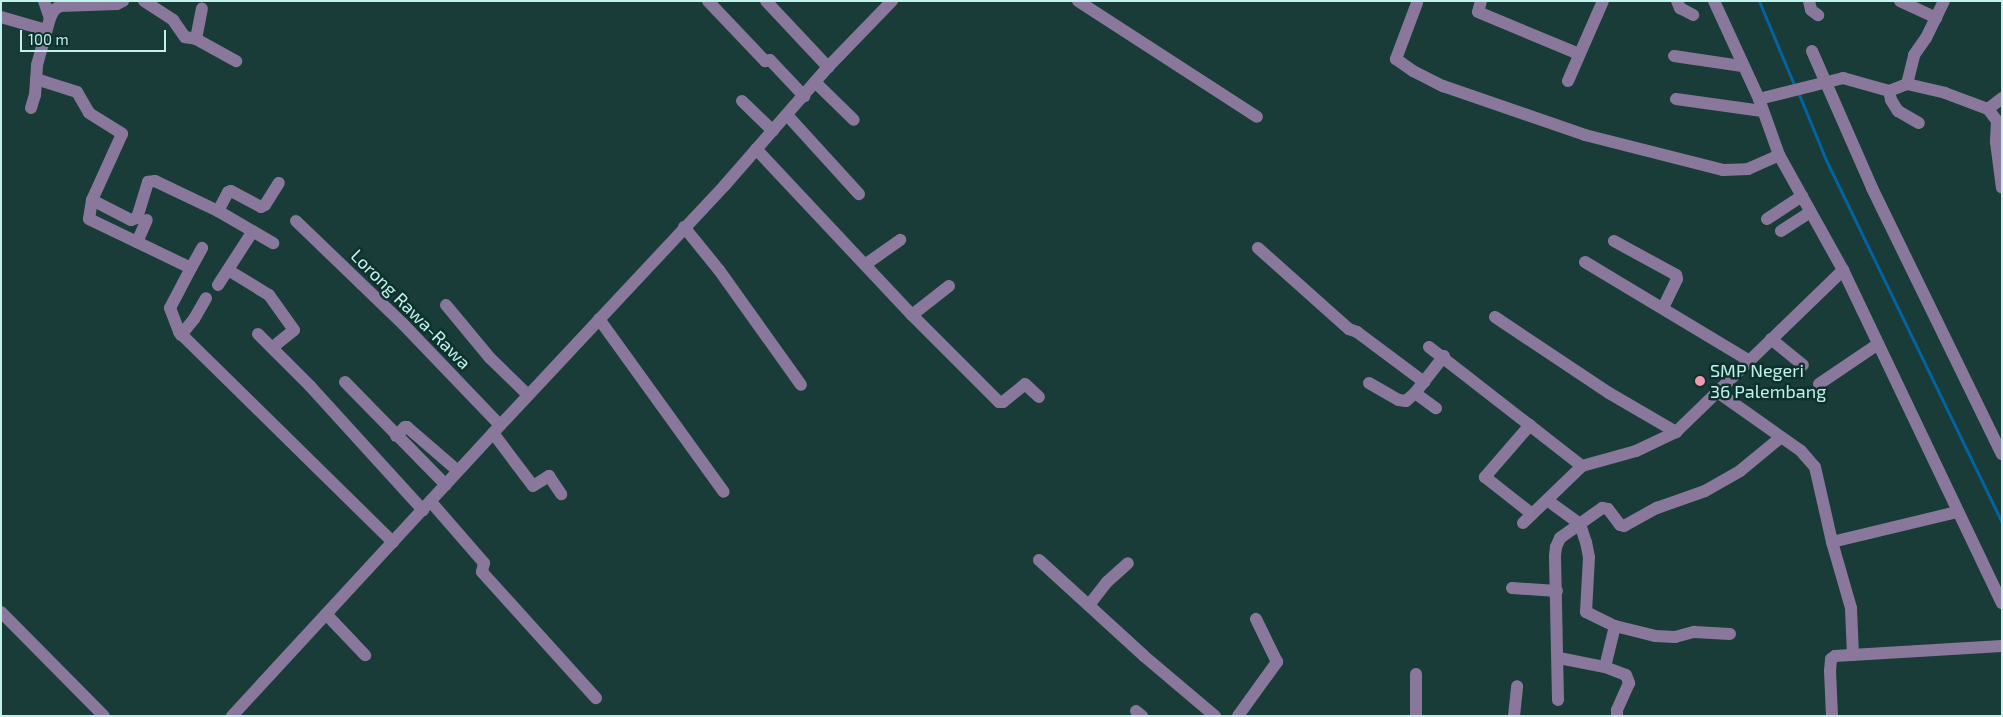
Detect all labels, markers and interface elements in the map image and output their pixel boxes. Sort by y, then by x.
scale bar [22,20,169,52]
text: 100 m [28,30,69,48]
street label: Lorong Rawa-Rawa [347,245,475,373]
place label: SMP Negeri 36 Palembang [1710,360,1826,402]
marker: SMP Negeri 36 Palembang [1694,375,1706,387]

